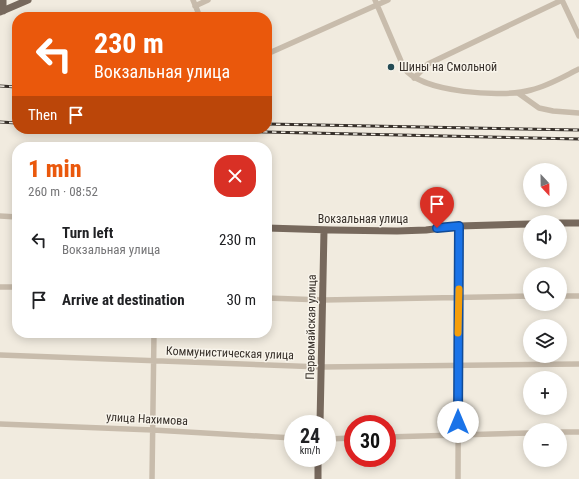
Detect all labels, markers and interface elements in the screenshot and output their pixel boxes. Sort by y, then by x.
text: 230 m [94,27,164,60]
icon: left [28,28,80,80]
place label: Шины на Смольной [399,60,497,74]
text: Вокзальная улица [94,61,230,82]
marker: Шины на Смольной [386,62,396,72]
icon: arrive [65,104,87,126]
text: Then [28,106,57,124]
text: 1 min [28,155,82,183]
button: close [214,155,256,197]
north arrow [523,163,567,207]
map controls [523,163,567,467]
text: 260 m · 08:52 [28,184,98,199]
pin [420,187,454,228]
icon: arrive [426,193,448,215]
street label: Вокзальная улица [318,212,409,226]
button: sound [523,215,567,259]
text: Turn left [62,224,113,242]
icon: left [28,229,50,251]
text: 230 m [219,231,256,249]
text: Вокзальная улица [62,242,160,257]
button: search [523,267,567,311]
street label: Первомайская улица [303,274,319,380]
icon: arrive [28,289,50,311]
text: Arrive at destination [62,291,185,309]
text: 30 m [226,291,256,309]
button: layers [523,319,567,363]
street label: Коммунистическая улица [166,344,294,362]
button: + [523,371,567,415]
position arrow [437,401,479,443]
street label: улица Нахимова [106,410,189,428]
speed limit sign: 30 [344,415,396,467]
button: − [523,423,567,467]
text: 24 [300,424,320,448]
text: km/h [300,445,320,456]

